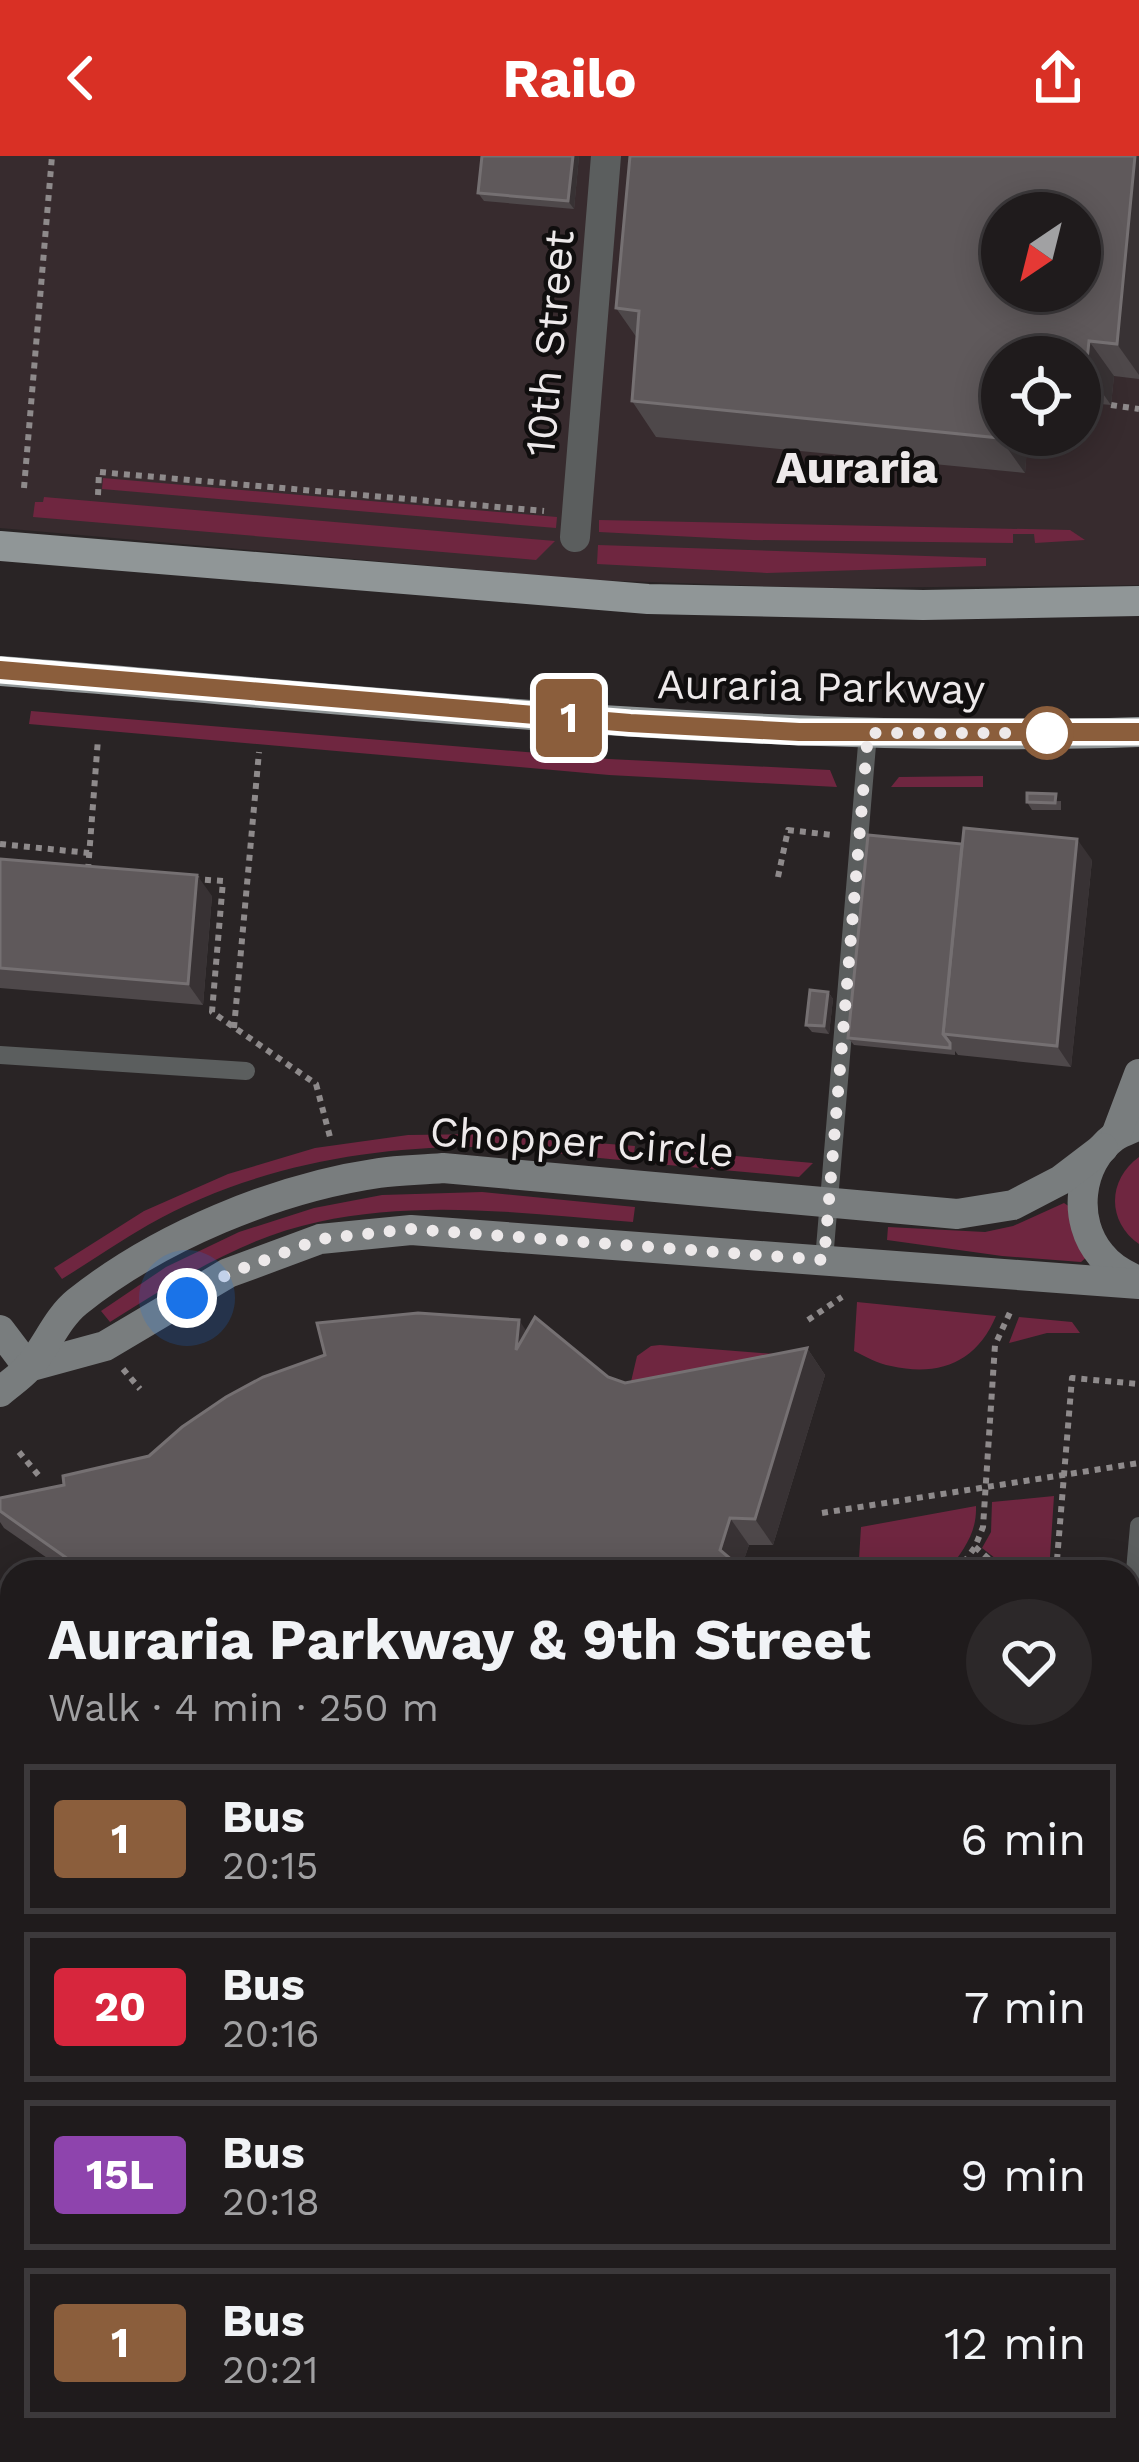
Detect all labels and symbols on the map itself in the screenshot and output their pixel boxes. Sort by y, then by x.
north arrow [981,192,1101,312]
street label: 10th Street [515,228,584,458]
district label: Auraria [776,441,938,494]
street label: Auraria Parkway [656,659,986,714]
line badge: 1 [530,679,608,757]
unlabelled marker [1022,708,1072,758]
street label: Chopper Circle [428,1106,736,1177]
your location [157,1268,217,1328]

